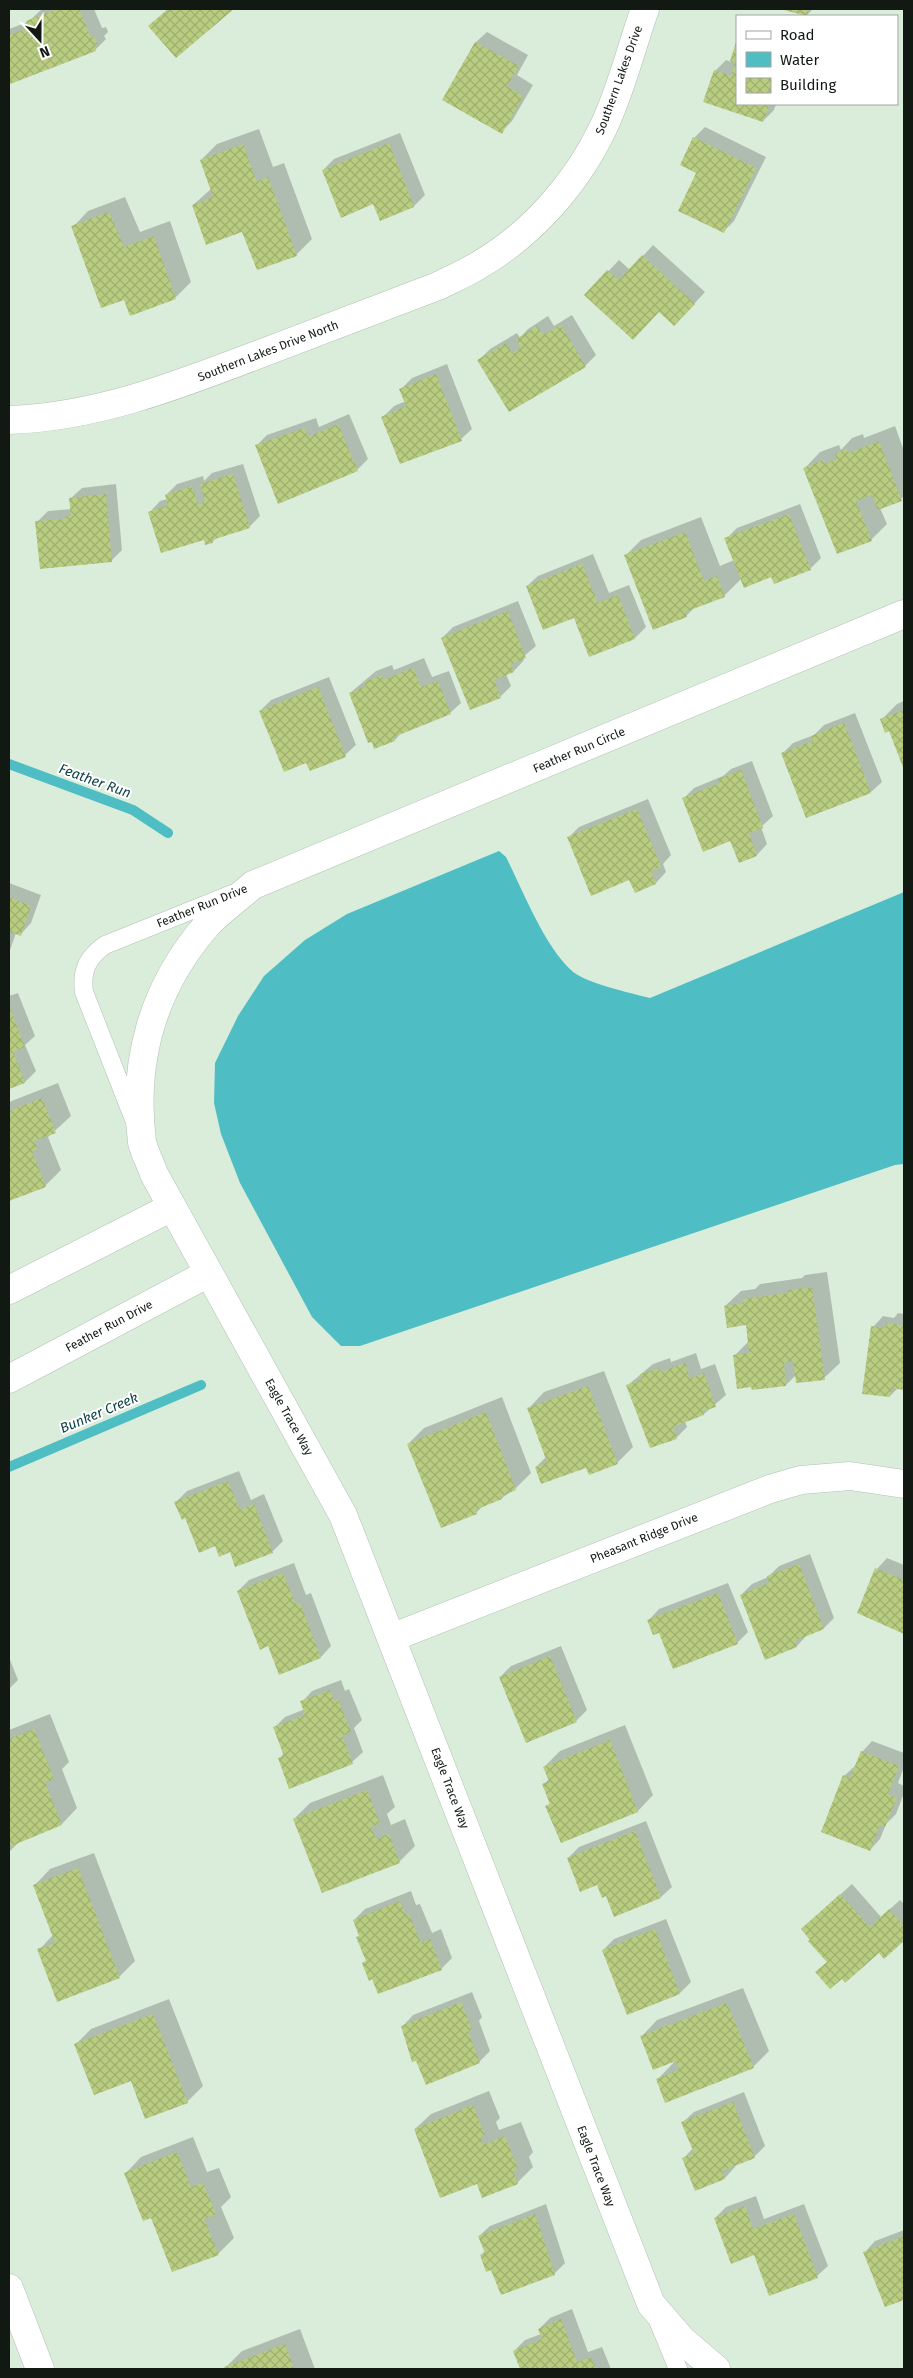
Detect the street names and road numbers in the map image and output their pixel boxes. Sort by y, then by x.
street label: Southern Lakes Drive [593,23,645,137]
street label: Southern Lakes Drive North [196,318,340,384]
street label: Feather Run Circle [531,724,627,776]
street label: Feather Run Drive [155,881,249,931]
street label: Feather Run Drive [63,1297,155,1355]
street label: Eagle Trace Way [262,1376,316,1458]
street label: Pheasant Ridge Drive [588,1510,700,1566]
street label: Eagle Trace Way [428,1745,472,1831]
street label: Eagle Trace Way [574,2123,618,2209]

